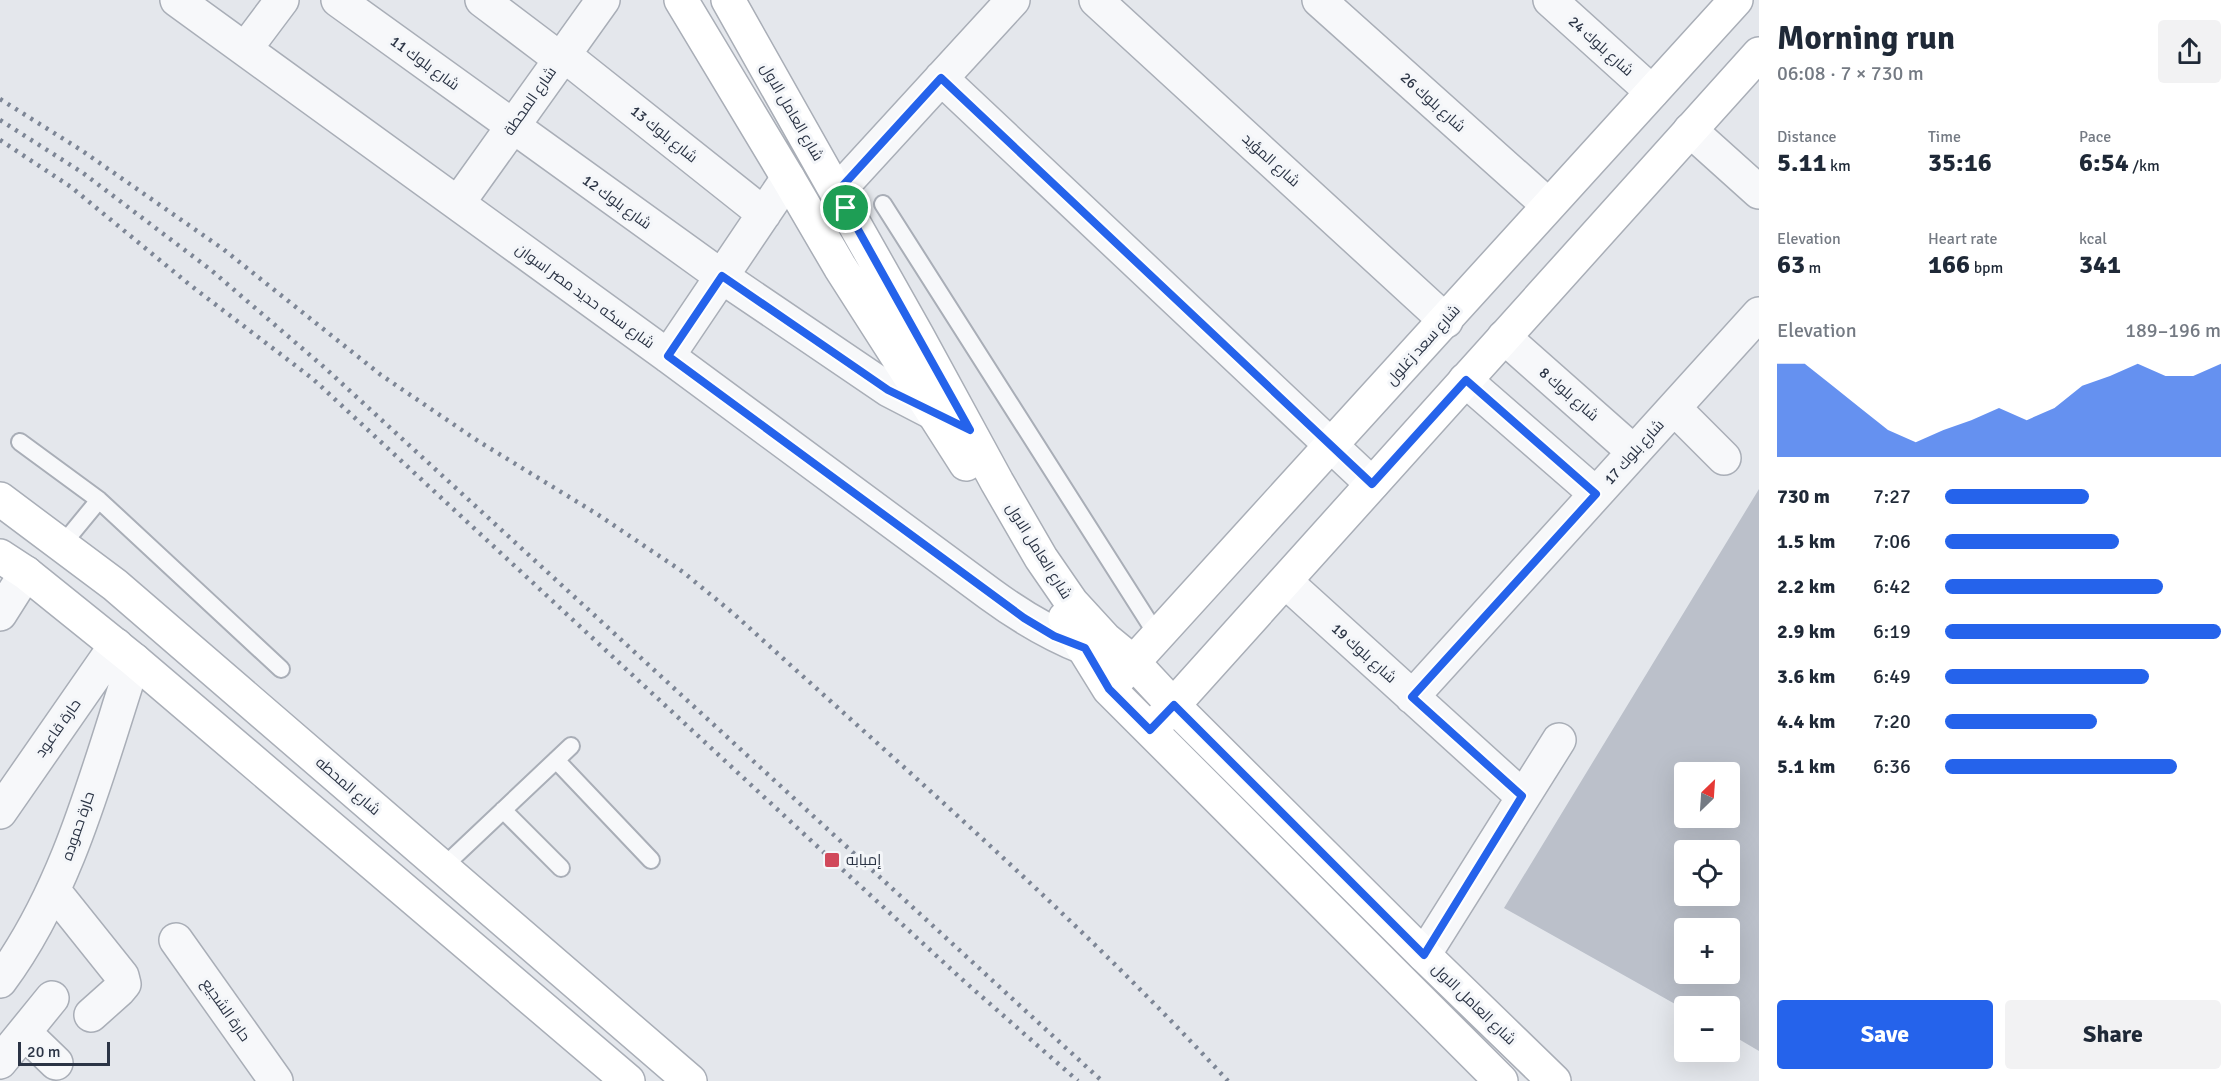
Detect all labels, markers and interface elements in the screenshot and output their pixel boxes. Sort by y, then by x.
street label: شارع بلوك 24 [1564,12,1637,81]
text: Morning run [1777,18,1955,59]
button: share [2158,20,2221,83]
street label: شارع بلوك 11 [386,32,463,96]
street label: شارع العامل الاول [755,60,827,165]
text: 06:08 · 7 × 730 m [1777,61,1924,86]
street label: شارع المحطة [500,63,562,140]
street label: شارع بلوك 26 [1396,68,1469,137]
street label: شارع بلوك 13 [626,102,701,168]
text: Distance [1777,127,1837,147]
text: Time [1928,127,1961,147]
text: Pace [2079,127,2111,147]
street label: شارع المؤيد [1237,129,1304,192]
text: 5.11 [1777,147,1827,179]
text: 35:16 [1928,147,1992,179]
text: 6:54 [2079,147,2129,179]
text: km [1827,156,1851,176]
text: /km [2129,156,2160,176]
street label: شارع بلوك 12 [578,171,655,235]
pin [820,182,871,233]
icon: arrive [829,191,862,224]
text: Elevation [1777,229,1841,249]
text: Heart rate [1928,229,1997,249]
text: kcal [2079,229,2107,249]
street label: شارع سكه حديد مصر اسوان [511,240,658,354]
text: 63 [1777,249,1805,281]
text: 166 [1928,249,1970,281]
text: 341 [2079,249,2121,281]
text: m [1805,258,1821,278]
text: bpm [1970,258,2003,278]
street label: شارع سعد زغلول [1382,301,1465,390]
text: Elevation [1777,318,1857,343]
text: 189–196 m [2125,318,2221,343]
street label: شارع بلوك 8 [1534,363,1602,426]
street label: شارع بلوك 17 [1600,416,1669,489]
text: 730 m [1777,484,1830,509]
text: 7:27 [1873,484,1911,509]
street label: شارع العامل الاول [1001,500,1076,603]
text: 1.5 km [1777,529,1835,554]
text: 7:06 [1873,529,1911,554]
text: 2.2 km [1777,574,1835,599]
text: 6:42 [1873,574,1911,599]
street label: شارع بلوك 19 [1327,619,1400,688]
text: 2.9 km [1777,619,1835,644]
text: 6:19 [1873,619,1911,644]
text: 3.6 km [1777,664,1835,689]
text: 6:49 [1873,664,1911,689]
street label: حارة قاعود [31,695,85,761]
text: 4.4 km [1777,709,1835,734]
text: 7:20 [1873,709,1911,734]
street label: شارع المحطه [311,753,384,820]
text: 5.1 km [1777,754,1835,779]
text: 6:36 [1873,754,1911,779]
north arrow [1674,762,1740,828]
map controls [1674,762,1740,1062]
street label: حارة حموده [58,789,98,863]
button: locate [1674,840,1740,906]
marker: إمبابه [823,851,841,869]
place label: إمبابه [846,851,881,869]
button: + [1674,918,1740,984]
street label: شارع العامل الاول [1427,959,1520,1050]
street label: حارة الشجيع [196,975,254,1046]
button: − [1674,996,1740,1062]
button: Save [1777,1000,1993,1069]
button: Share [2005,1000,2221,1069]
scale bar [18,1039,110,1066]
text: 20 m [27,1042,61,1062]

